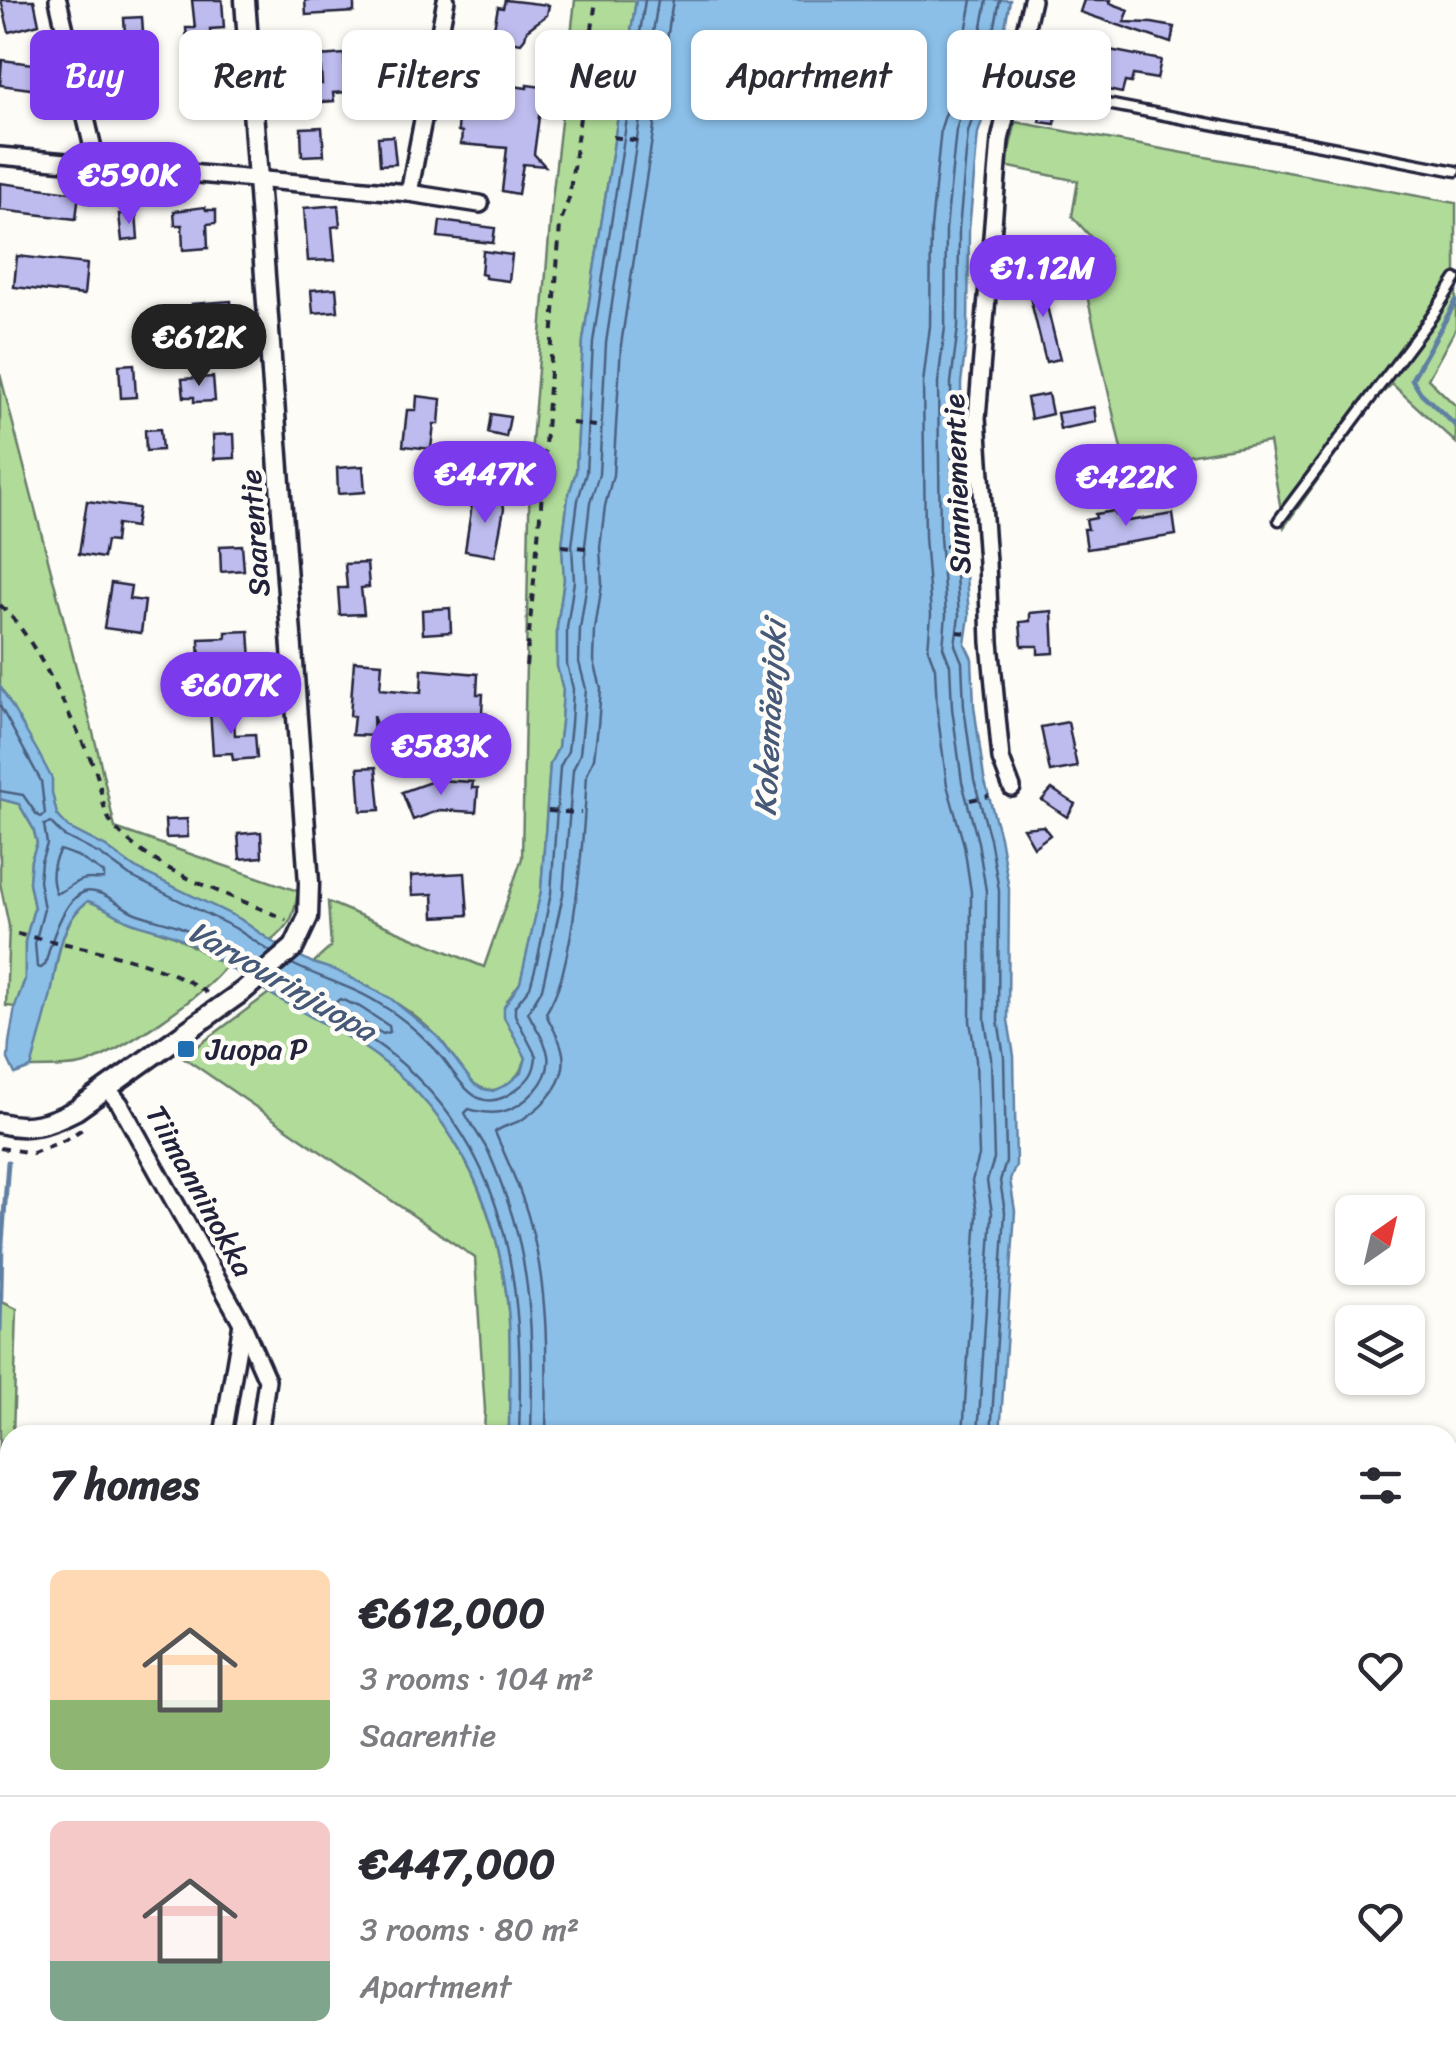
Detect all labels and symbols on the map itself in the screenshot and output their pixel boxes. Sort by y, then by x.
pin: €590K [59,142,199,227]
pin: €1.12M [962,235,1124,320]
pin: €612K [129,304,269,389]
street label: Sunniementie [927,393,987,575]
pin: €447K [415,441,555,526]
pin: €422K [1056,444,1196,529]
street label: Saarentie [224,467,286,599]
water label: Kokemäenjoki [736,613,804,817]
pin: €607K [161,652,301,737]
pin: €583K [371,713,511,798]
water label: Varvourinjuopa [177,904,390,1060]
place label: Juopa P [205,1022,308,1076]
marker: Juopa P [175,1038,197,1060]
street label: Tiimanninokka [130,1095,270,1287]
north arrow [1335,1195,1425,1285]

